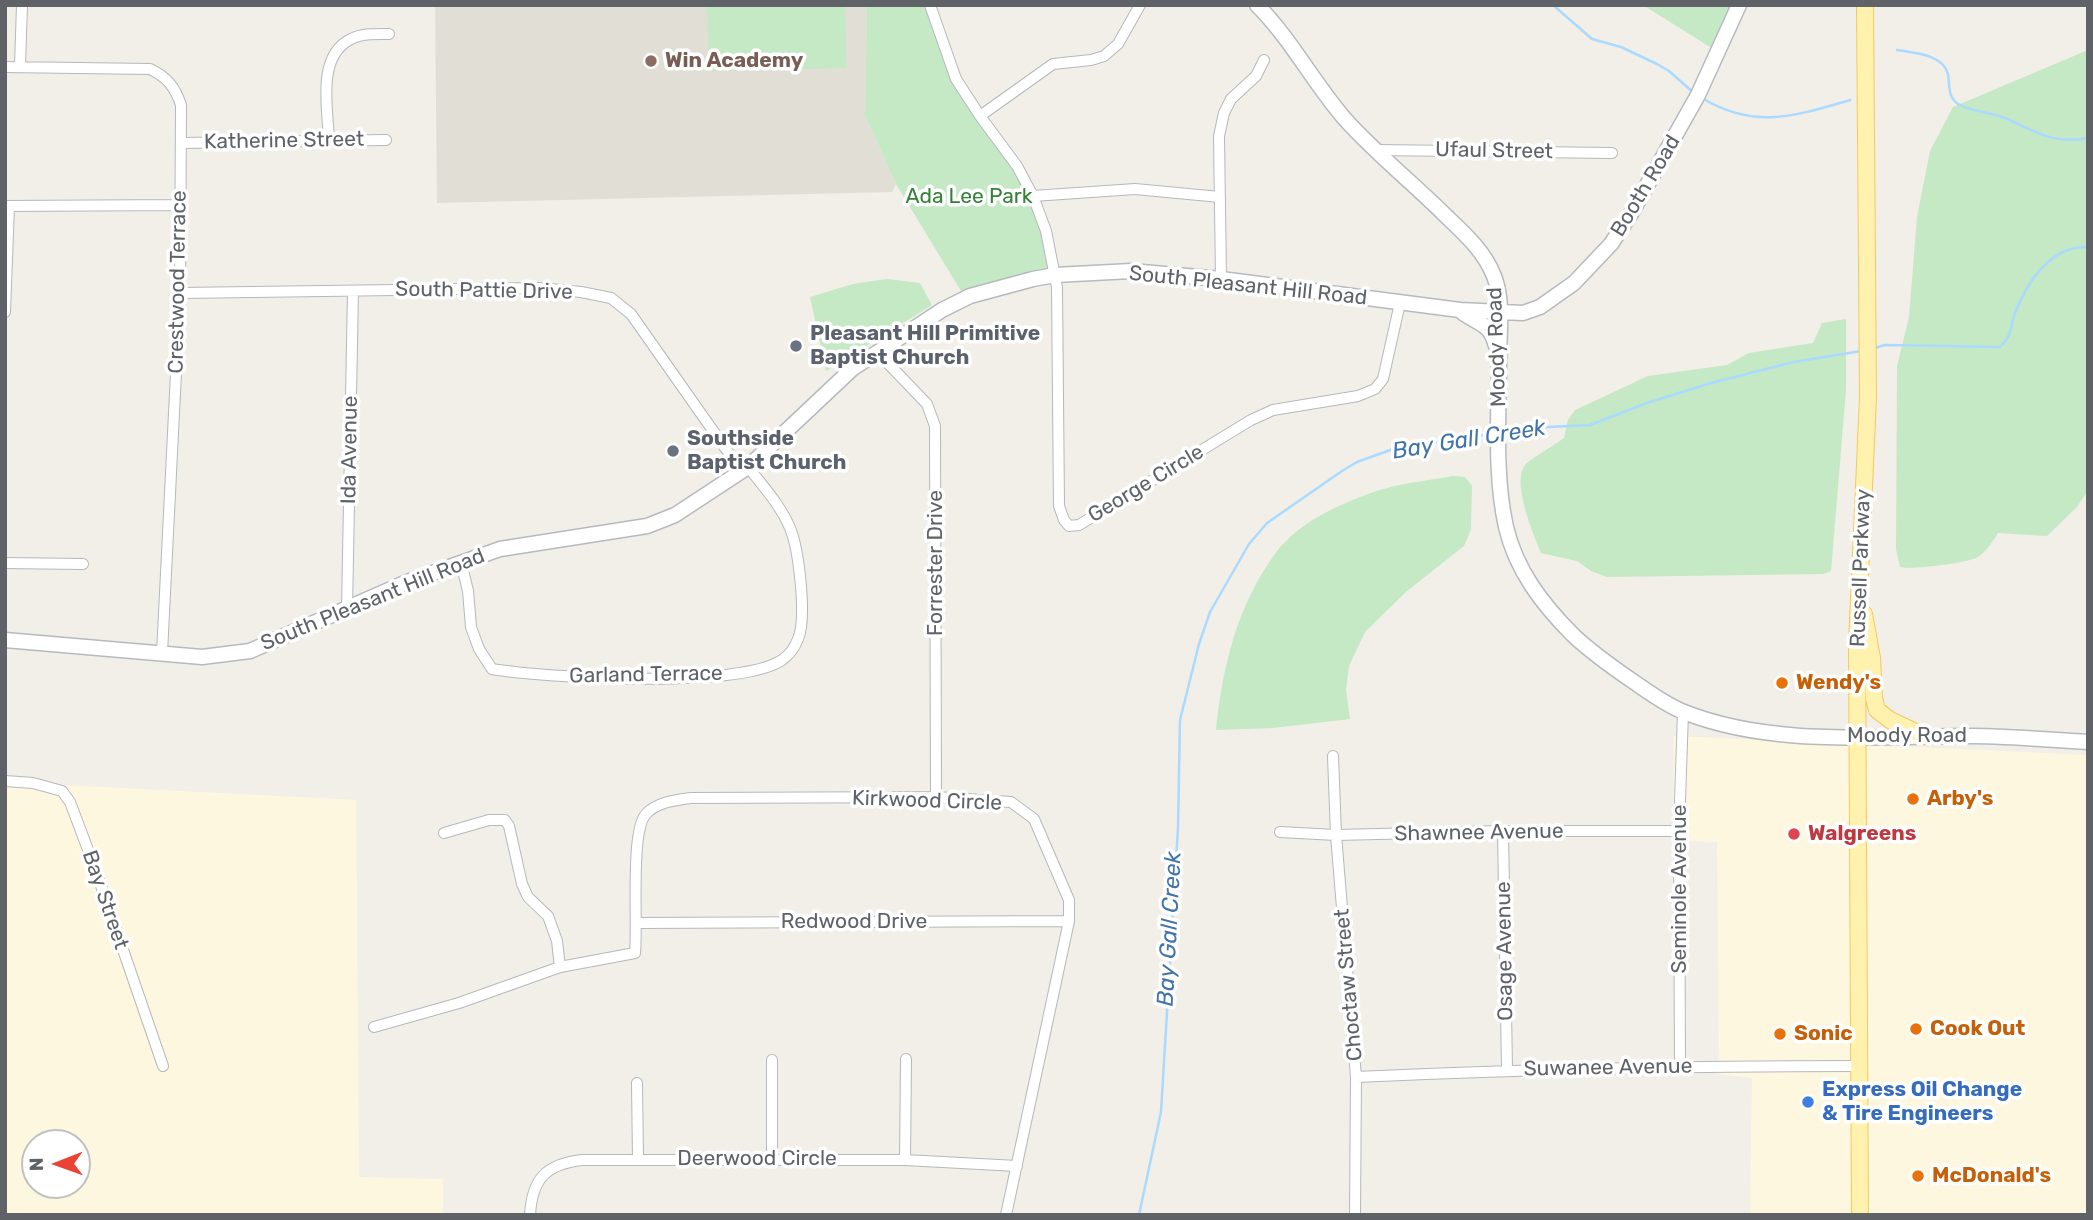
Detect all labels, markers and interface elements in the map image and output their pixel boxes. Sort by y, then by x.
place label: Win Academy [665,48,803,74]
marker: Win Academy [643,53,659,69]
street label: Katherine Street [204,127,364,155]
street label: Booth Road [1606,131,1686,241]
street label: Ufaul Street [1435,137,1553,165]
park label: Ada Lee Park [905,184,1033,210]
street label: Crestwood Terrace [164,190,192,374]
street label: South Pleasant Hill Road [1128,261,1368,311]
street label: South Pattie Drive [395,277,573,305]
street label: Moody Road [1482,287,1512,407]
place label: Pleasant Hill Primitive Baptist Church [810,321,1040,371]
marker: Pleasant Hill Primitive Baptist Church [788,338,804,354]
street label: Ida Avenue [336,396,364,504]
water label: Bay Gall Creek [1390,414,1548,466]
place label: Southside Baptist Church [687,426,846,476]
street label: George Circle [1084,440,1208,528]
marker: Southside Baptist Church [665,443,681,459]
street label: Russell Parkway [1846,489,1876,647]
street label: Forrester Drive [923,490,949,636]
street label: South Pleasant Hill Road [257,544,489,656]
street label: Garland Terrace [569,661,723,689]
place label: Wendy's [1796,670,1881,696]
marker: Wendy's [1774,675,1790,691]
street label: Moody Road [1847,723,1967,749]
street label: Kirkwood Circle [852,786,1002,816]
place label: Arby's [1927,786,1993,812]
marker: Arby's [1905,791,1921,807]
street label: Seminole Avenue [1667,805,1693,973]
street label: Shawnee Avenue [1394,819,1564,847]
place label: Walgreens [1808,821,1916,847]
marker: Walgreens [1786,826,1802,842]
street label: Bay Street [76,847,134,953]
water label: Bay Gall Creek [1152,851,1188,1007]
street label: Osage Avenue [1491,881,1519,1021]
street label: Choctaw Street [1330,908,1368,1062]
street label: Redwood Drive [781,909,927,935]
place label: Cook Out [1930,1016,2025,1042]
place label: Sonic [1794,1021,1853,1047]
marker: Cook Out [1908,1021,1924,1037]
marker: Sonic [1772,1026,1788,1042]
street label: Suwanee Avenue [1523,1054,1693,1082]
place label: Express Oil Change & Tire Engineers [1822,1077,2022,1127]
marker: Express Oil Change & Tire Engineers [1800,1094,1816,1110]
north arrow [21,1129,91,1199]
street label: Deerwood Circle [677,1146,837,1172]
text: N [25,1157,48,1171]
place label: McDonald's [1932,1163,2051,1189]
marker: McDonald's [1910,1168,1926,1184]

